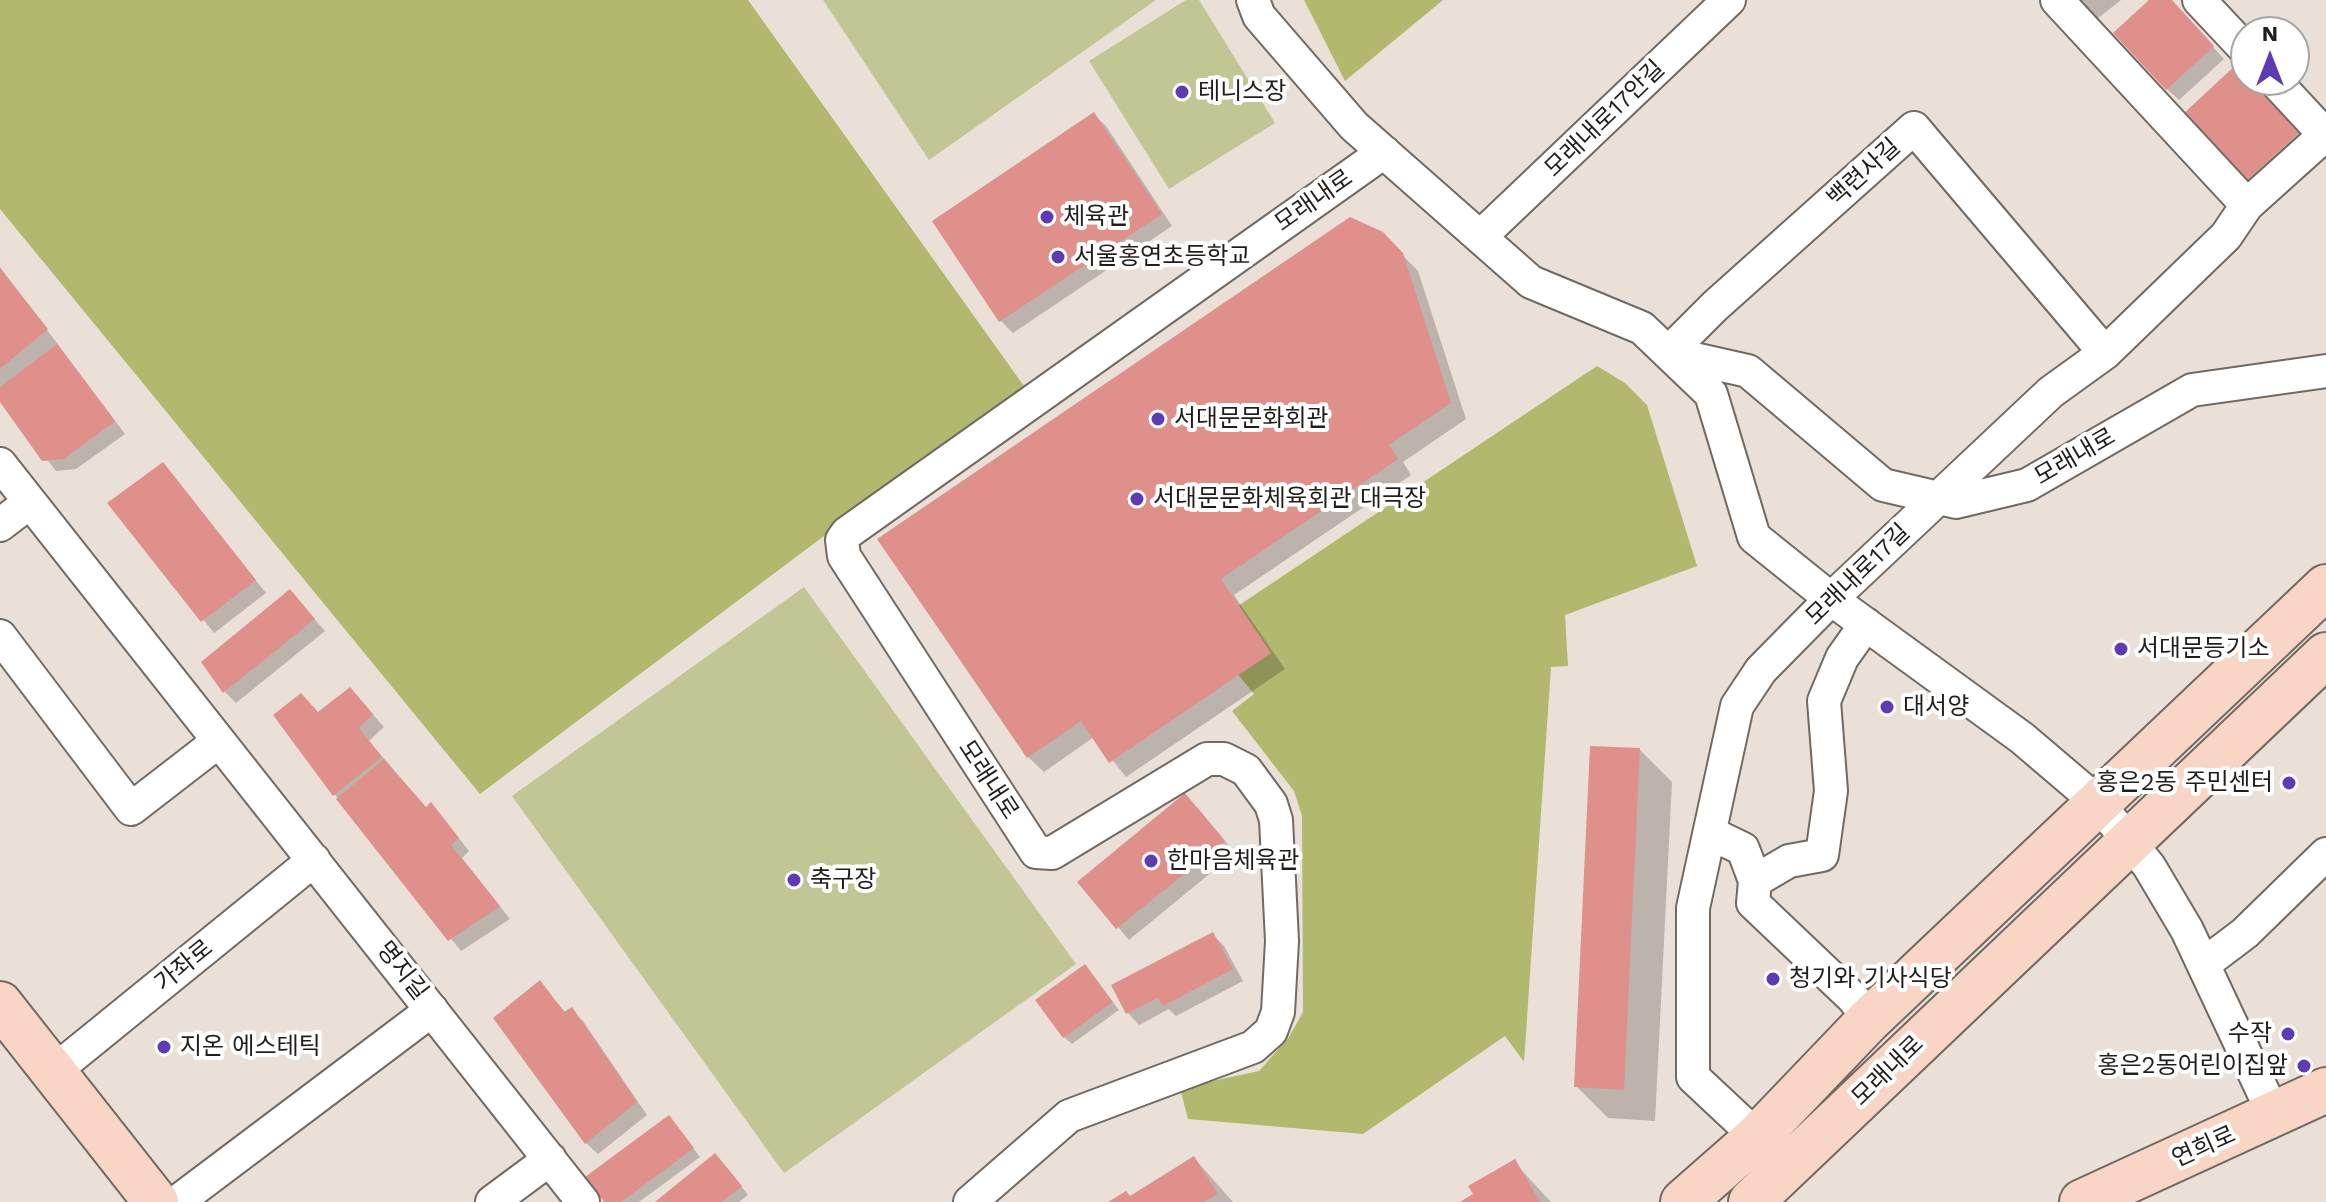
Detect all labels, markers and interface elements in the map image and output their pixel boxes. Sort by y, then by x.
north arrow [2230,16,2310,96]
text: N [2262,21,2278,46]
street label: 모래내로17안길 [1539,55,1671,183]
place label: 테니스장 [1198,78,1286,106]
marker: 테니스장 [1173,83,1191,101]
street label: 백련사길 [1822,133,1906,213]
street label: 모래내로 [1270,164,1358,238]
place label: 체육관 [1063,203,1129,231]
marker: 체육관 [1038,208,1056,226]
place label: 서울홍연초등학교 [1074,243,1251,271]
marker: 서울홍연초등학교 [1049,248,1067,266]
place label: 서대문문화회관 [1174,405,1329,433]
marker: 서대문문화회관 [1149,410,1167,428]
street label: 모래내로 [2030,422,2120,492]
place label: 서대문문화체육회관 대극장 [1153,485,1426,513]
marker: 서대문문화체육회관 대극장 [1128,490,1146,508]
street label: 모래내로17길 [1800,518,1916,632]
place label: 서대문등기소 [2137,635,2269,663]
marker: 서대문등기소 [2112,640,2130,658]
place label: 대서양 [1903,693,1969,721]
marker: 대서양 [1878,698,1896,716]
street label: 모래내로 [952,735,1024,825]
place label: 홍은2동 주민센터 [2096,769,2273,797]
marker: 홍은2동 주민센터 [2280,774,2298,792]
place label: 한마음체육관 [1167,847,1299,875]
marker: 한마음체육관 [1142,852,1160,870]
place label: 축구장 [810,866,876,894]
marker: 축구장 [785,871,803,889]
street label: 가좌로 [149,934,219,998]
street label: 명지길 [370,936,434,1006]
place label: 청기와 기사식당 [1789,965,1952,993]
marker: 청기와 기사식당 [1764,970,1782,988]
place label: 수작 [2228,1020,2272,1048]
marker: 수작 [2279,1025,2297,1043]
street label: 모래내로 [1846,1030,1930,1112]
place label: 지온 에스테틱 [180,1033,321,1061]
marker: 지온 에스테틱 [155,1038,173,1056]
place label: 홍은2동어린이집앞 [2097,1052,2288,1080]
marker: 홍은2동어린이집앞 [2295,1057,2313,1075]
street label: 연희로 [2168,1120,2240,1174]

